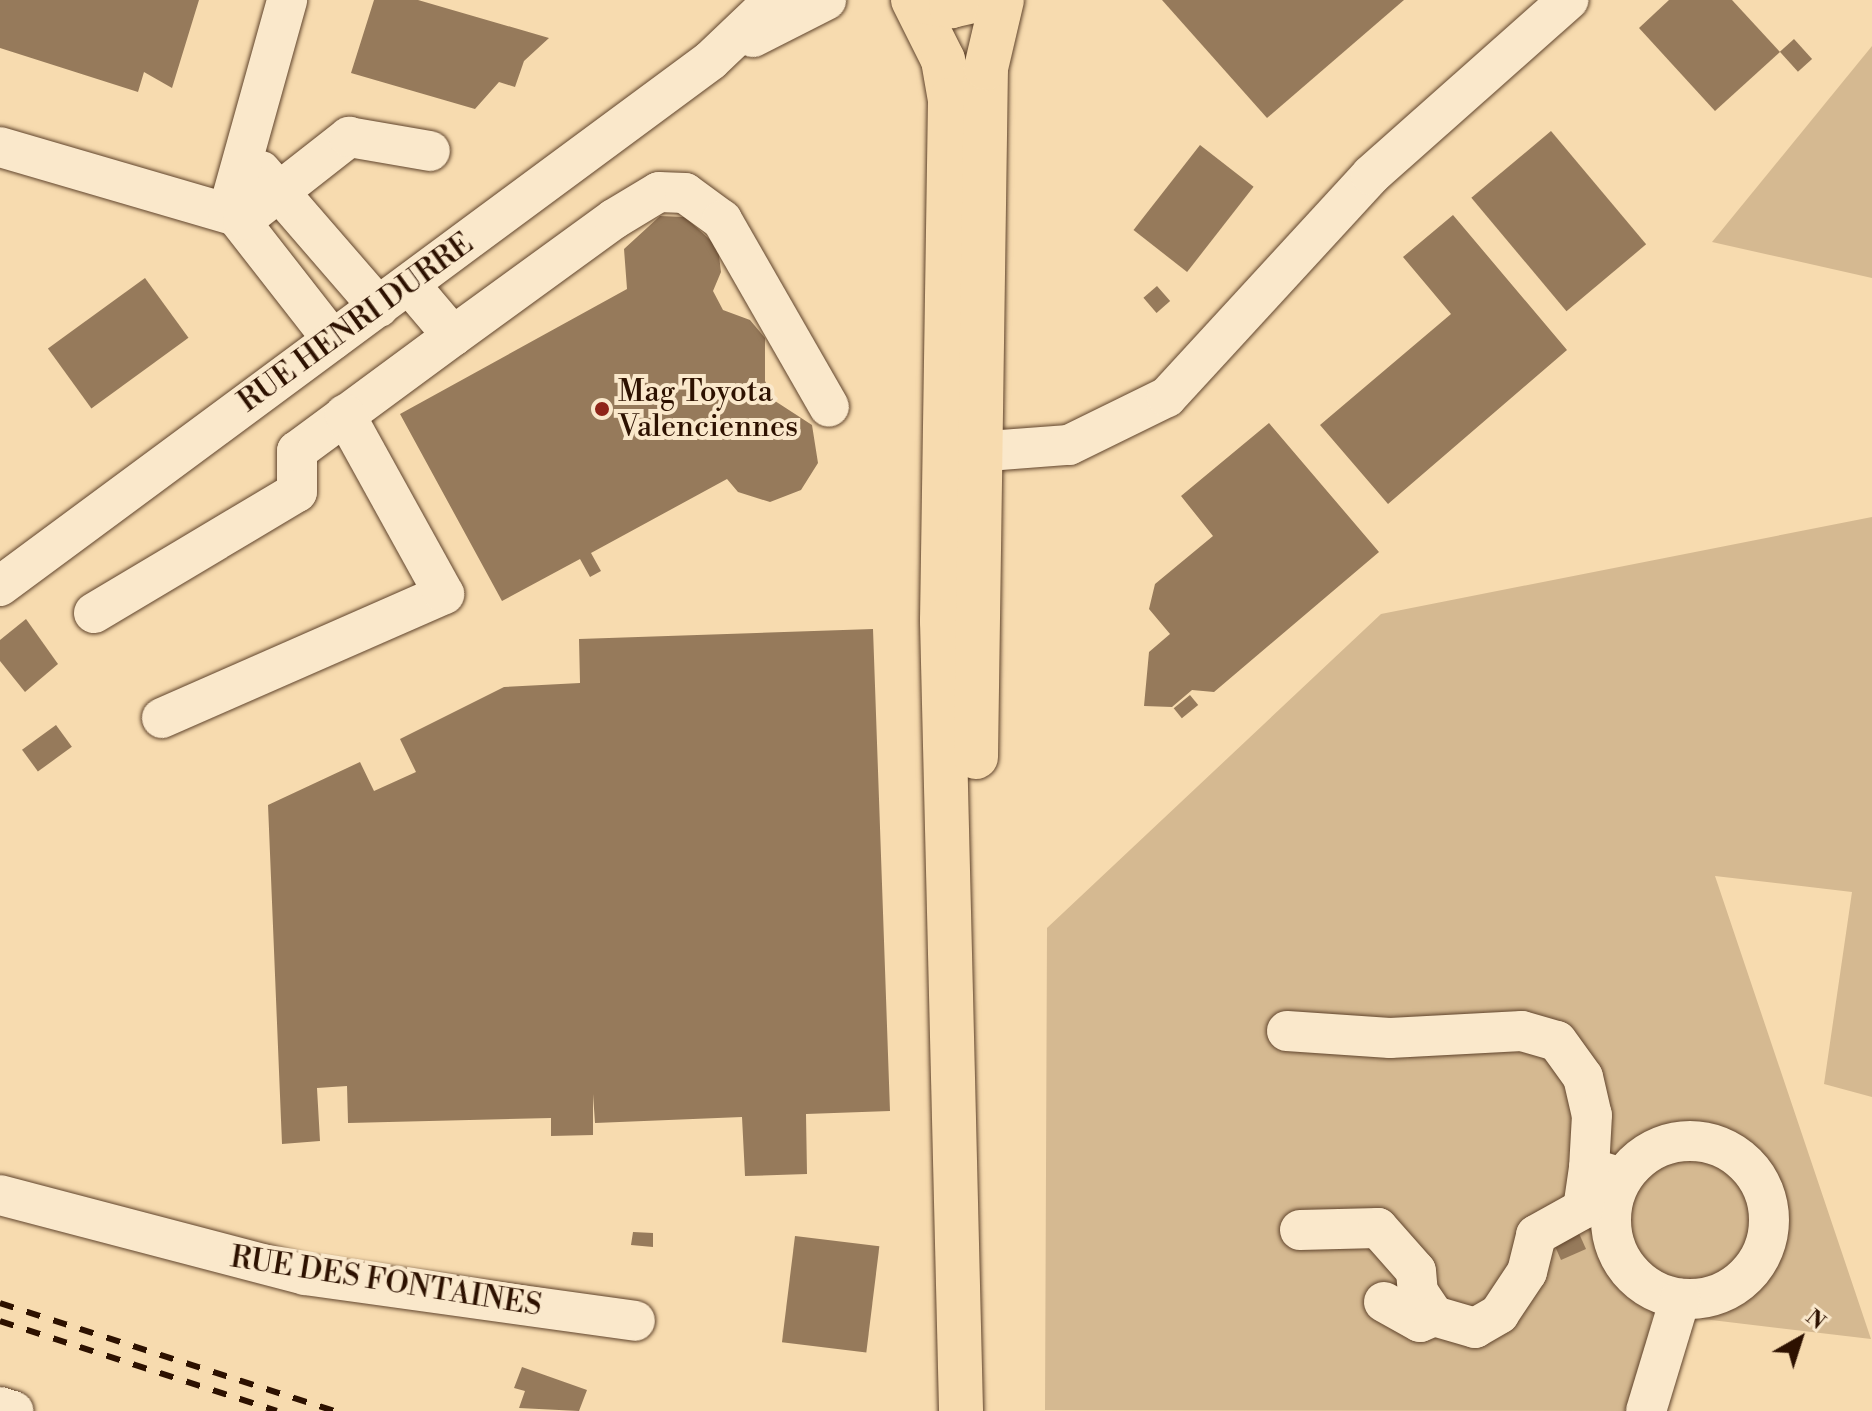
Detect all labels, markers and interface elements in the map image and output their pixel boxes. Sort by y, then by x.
street label: RUE HENRI DURRE [232,226,480,420]
place label: Mag Toyota Valenciennes [618,374,798,444]
marker: Mag Toyota Valenciennes [593,400,611,418]
street label: RUE DES FONTAINES [228,1240,544,1324]
north arrow [1760,1299,1840,1379]
text: N [1800,1304,1831,1336]

